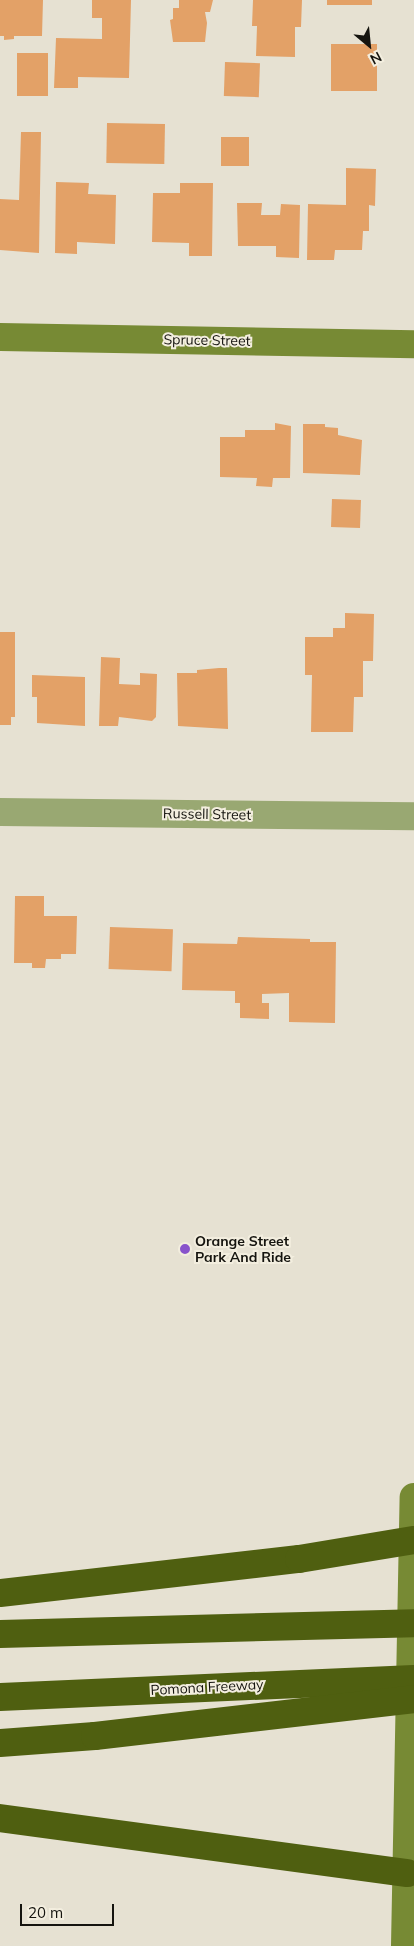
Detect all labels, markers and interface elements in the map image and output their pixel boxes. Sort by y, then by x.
north arrow [344,20,394,70]
text: N [367,48,385,69]
street label: Spruce Street [163,331,251,349]
street label: Russell Street [163,805,251,823]
place label: Orange Street Park And Ride [195,1233,291,1266]
marker: Orange Street Park And Ride [179,1243,191,1255]
street label: Pomona Freeway [150,1676,264,1698]
scale bar [22,1894,116,1926]
text: 20 m [28,1903,63,1922]

